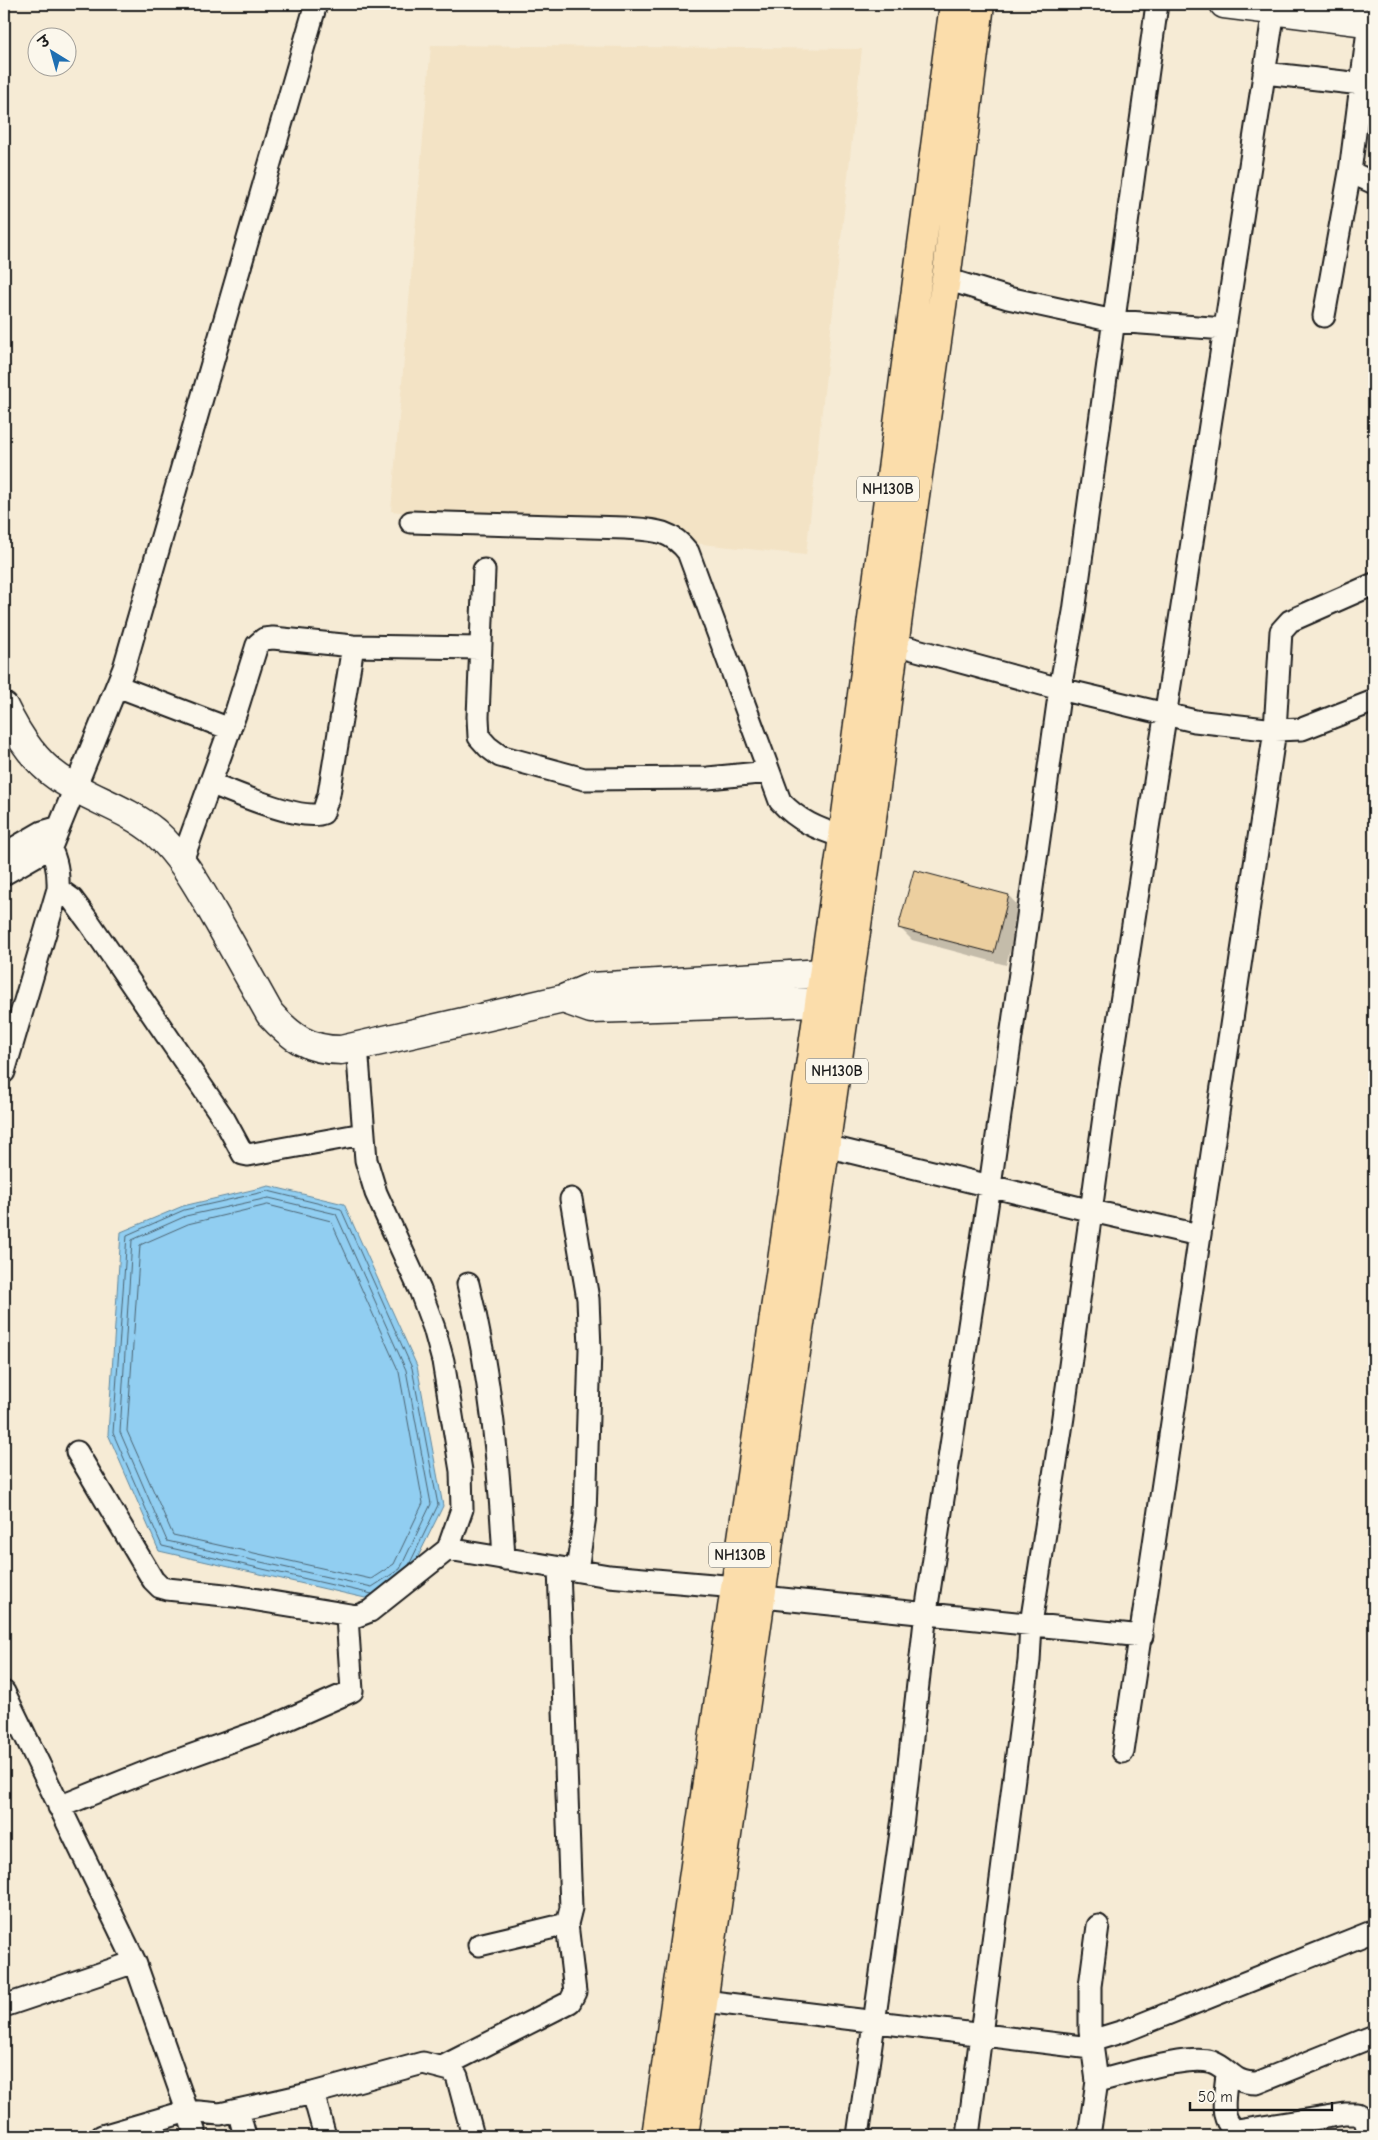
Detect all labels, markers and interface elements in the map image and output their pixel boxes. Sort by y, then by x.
north arrow [28,28,78,78]
text: उ [34,31,55,53]
road number: NH130B [857,476,919,502]
road number: NH130B [806,1058,868,1084]
road number: NH130B [709,1542,771,1568]
scale bar [1190,2080,1333,2112]
text: 50 m [1198,2088,1233,2106]

